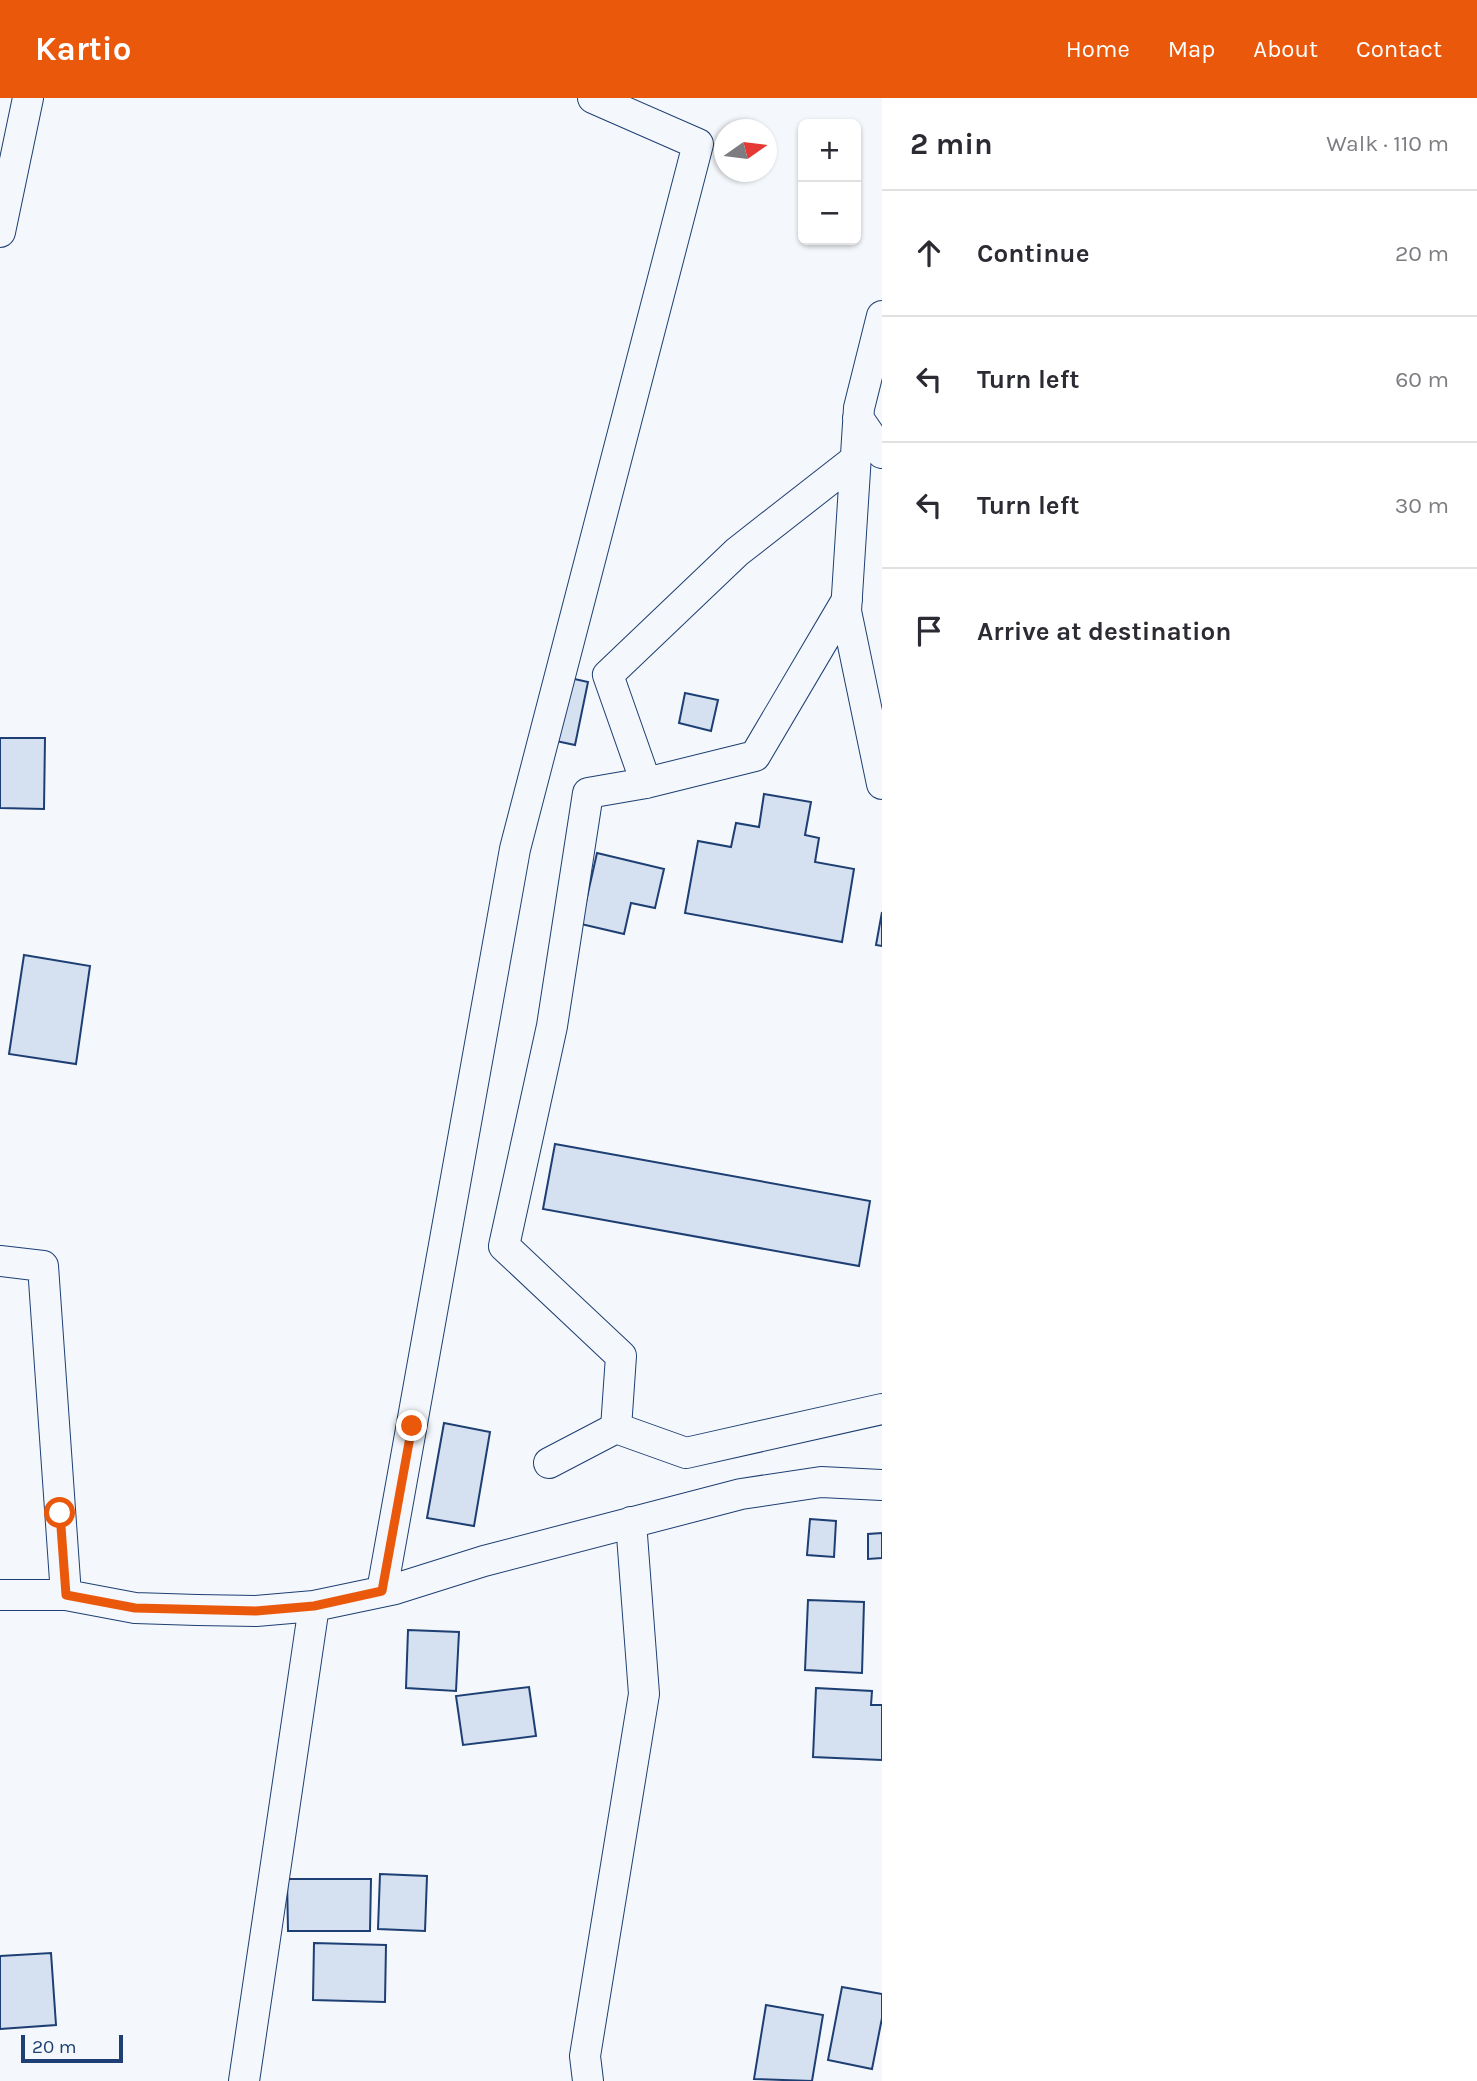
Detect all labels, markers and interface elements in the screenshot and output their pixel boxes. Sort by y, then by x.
text: Kartio [35,30,131,68]
text: Home [1066,35,1130,63]
text: Map [1168,35,1215,63]
text: About [1253,35,1318,63]
text: Contact [1356,35,1442,63]
north arrow [714,119,777,182]
map controls [798,119,861,245]
button: + [798,119,861,182]
text: 2 min [910,126,993,162]
text: Walk · 110 m [1326,130,1449,157]
button: − [798,182,861,245]
icon: ahead [910,234,948,272]
text: Continue [977,238,1089,269]
text: 20 m [1395,240,1449,267]
icon: left [910,360,948,398]
text: Turn left [977,364,1079,395]
text: 60 m [1395,366,1449,393]
icon: left [910,486,948,524]
text: Turn left [977,490,1079,521]
text: 30 m [1395,492,1449,519]
icon: arrive [910,612,948,650]
text: Arrive at destination [977,616,1231,647]
route end [396,1410,427,1441]
route start [44,1497,75,1528]
scale bar [21,2032,122,2064]
text: 20 m [32,2036,77,2058]

